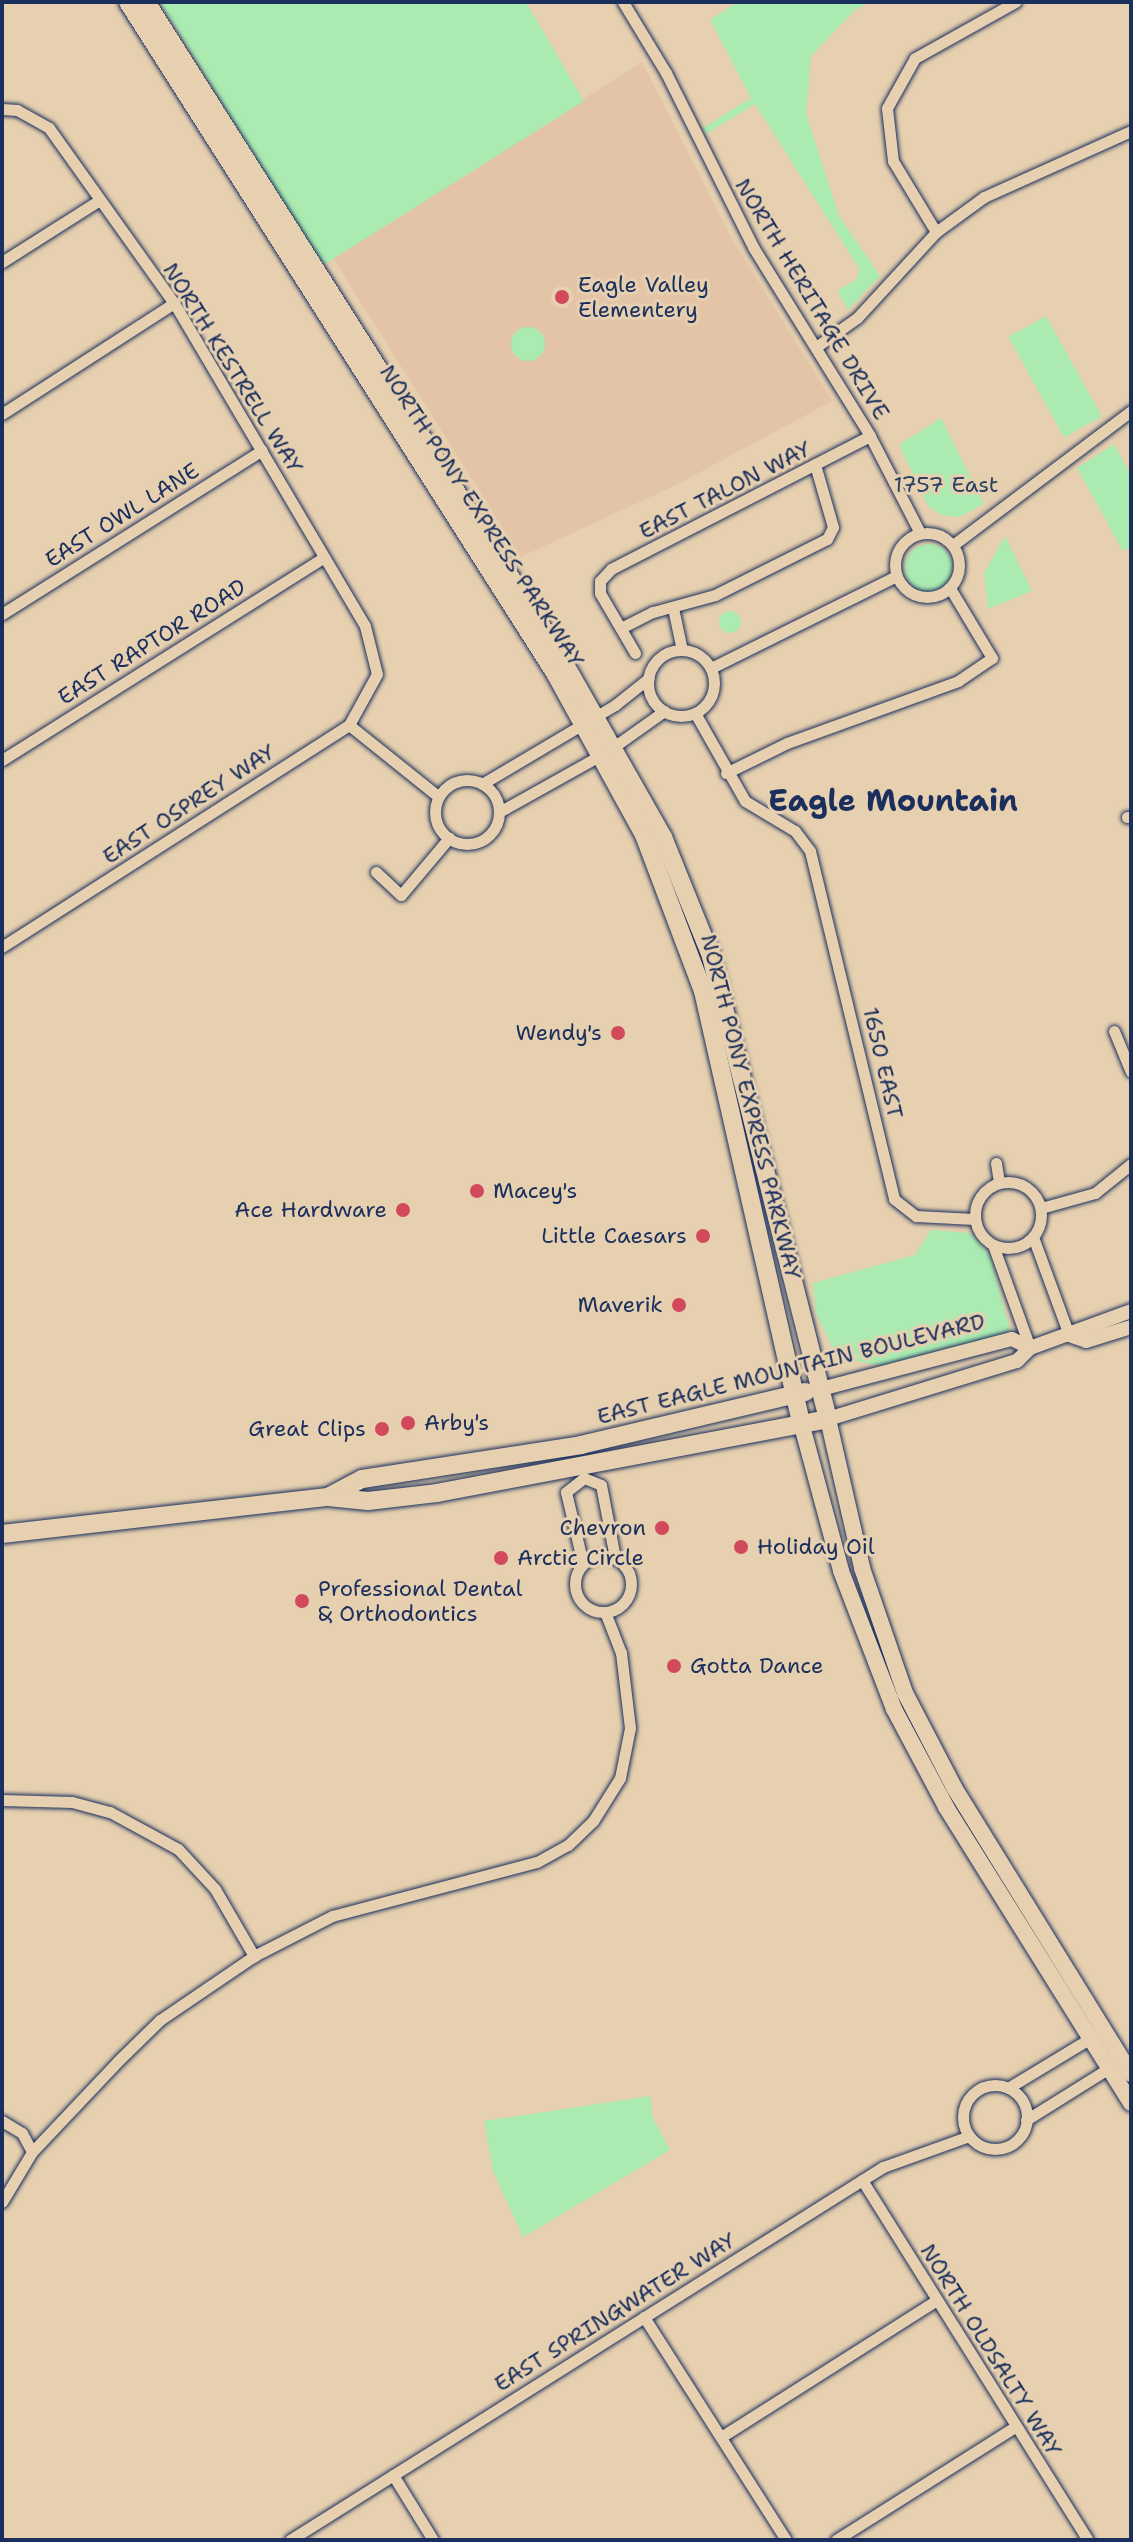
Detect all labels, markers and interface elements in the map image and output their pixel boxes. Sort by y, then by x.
street label: NORTH HERITAGE DRIVE [729,174,895,424]
street label: NORTH KESTRELL WAY [157,258,309,478]
place label: Eagle Valley Elementery [578,271,709,322]
marker: Eagle Valley Elementery [553,288,571,306]
street label: NORTH PONY EXPRESS PARKWAY [374,360,590,672]
street label: EAST TALON WAY [635,435,815,545]
street label: EAST OWL LANE [40,457,204,573]
park label: 1757 East [894,472,998,498]
street label: EAST RAPTOR ROAD [53,573,251,711]
street label: EAST OSPREY WAY [98,738,280,870]
district label: Eagle Mountain [768,783,1018,819]
street label: NORTH PONY EXPRESS PARKWAY [695,931,807,1283]
street label: 1650 EAST [857,1005,909,1121]
place label: Wendy's [515,1020,602,1046]
marker: Wendy's [609,1024,627,1042]
place label: Macey's [493,1178,577,1204]
marker: Macey's [468,1182,486,1200]
place label: Ace Hardware [234,1197,387,1223]
marker: Ace Hardware [394,1201,412,1219]
place label: Little Caesars [541,1223,687,1249]
marker: Little Caesars [694,1227,712,1245]
place label: Maverik [577,1292,663,1318]
marker: Maverik [670,1296,688,1314]
street label: EAST EAGLE MOUNTAIN BOULEVARD [594,1308,988,1430]
place label: Arby's [424,1410,489,1436]
marker: Arby's [399,1414,417,1432]
place label: Great Clips [248,1416,366,1442]
marker: Great Clips [373,1420,391,1438]
place label: Chevron [559,1515,646,1541]
marker: Chevron [653,1519,671,1537]
place label: Holiday Oil [757,1534,875,1560]
marker: Holiday Oil [732,1538,750,1556]
place label: Arctic Circle [517,1545,644,1571]
marker: Arctic Circle [492,1549,510,1567]
place label: Professional Dental & Orthodontics [318,1575,522,1626]
marker: Professional Dental & Orthodontics [293,1592,311,1610]
place label: Gotta Dance [690,1653,824,1679]
marker: Gotta Dance [665,1657,683,1675]
street label: EAST SPRINGWATER WAY [489,2227,741,2397]
street label: NORTH OLDSALTY WAY [915,2239,1067,2461]

